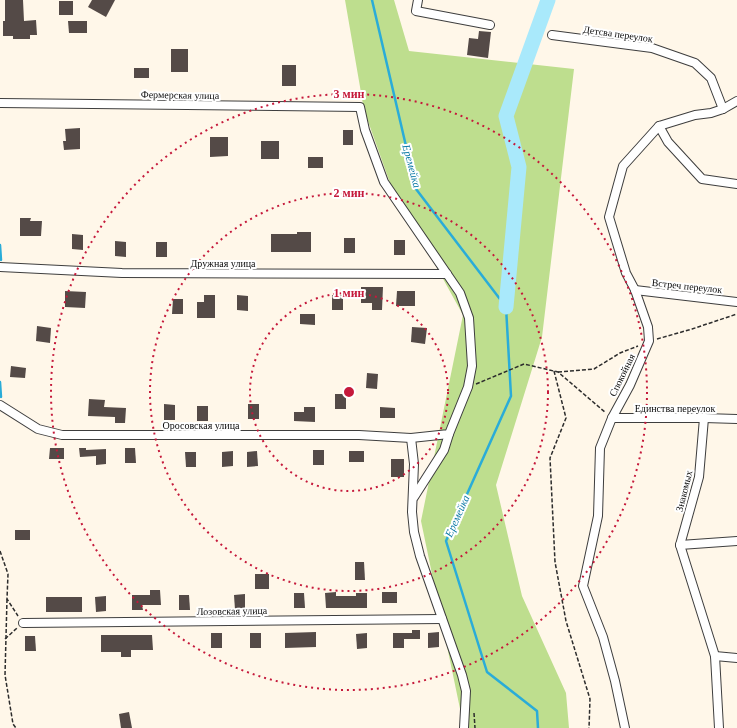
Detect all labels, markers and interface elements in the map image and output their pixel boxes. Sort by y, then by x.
street label: Детсва переулок [582,24,654,44]
text: 3 мин [333,87,365,101]
street label: Фермерская улица [141,89,220,101]
water label: Еремейка [400,142,424,190]
text: 2 мин [333,186,365,200]
street label: Дружная улица [190,258,256,269]
street label: Встреч переулок [651,277,723,295]
text: 1 мин [333,286,365,300]
street label: Спокойная [607,352,637,398]
centre of rings [342,385,356,399]
street label: Единства переулок [635,403,715,414]
street label: Оросовская улица [163,420,240,431]
street label: Знакомых [674,469,694,513]
water label: Еремейка [442,493,472,540]
street label: Лозовская улица [197,605,268,617]

